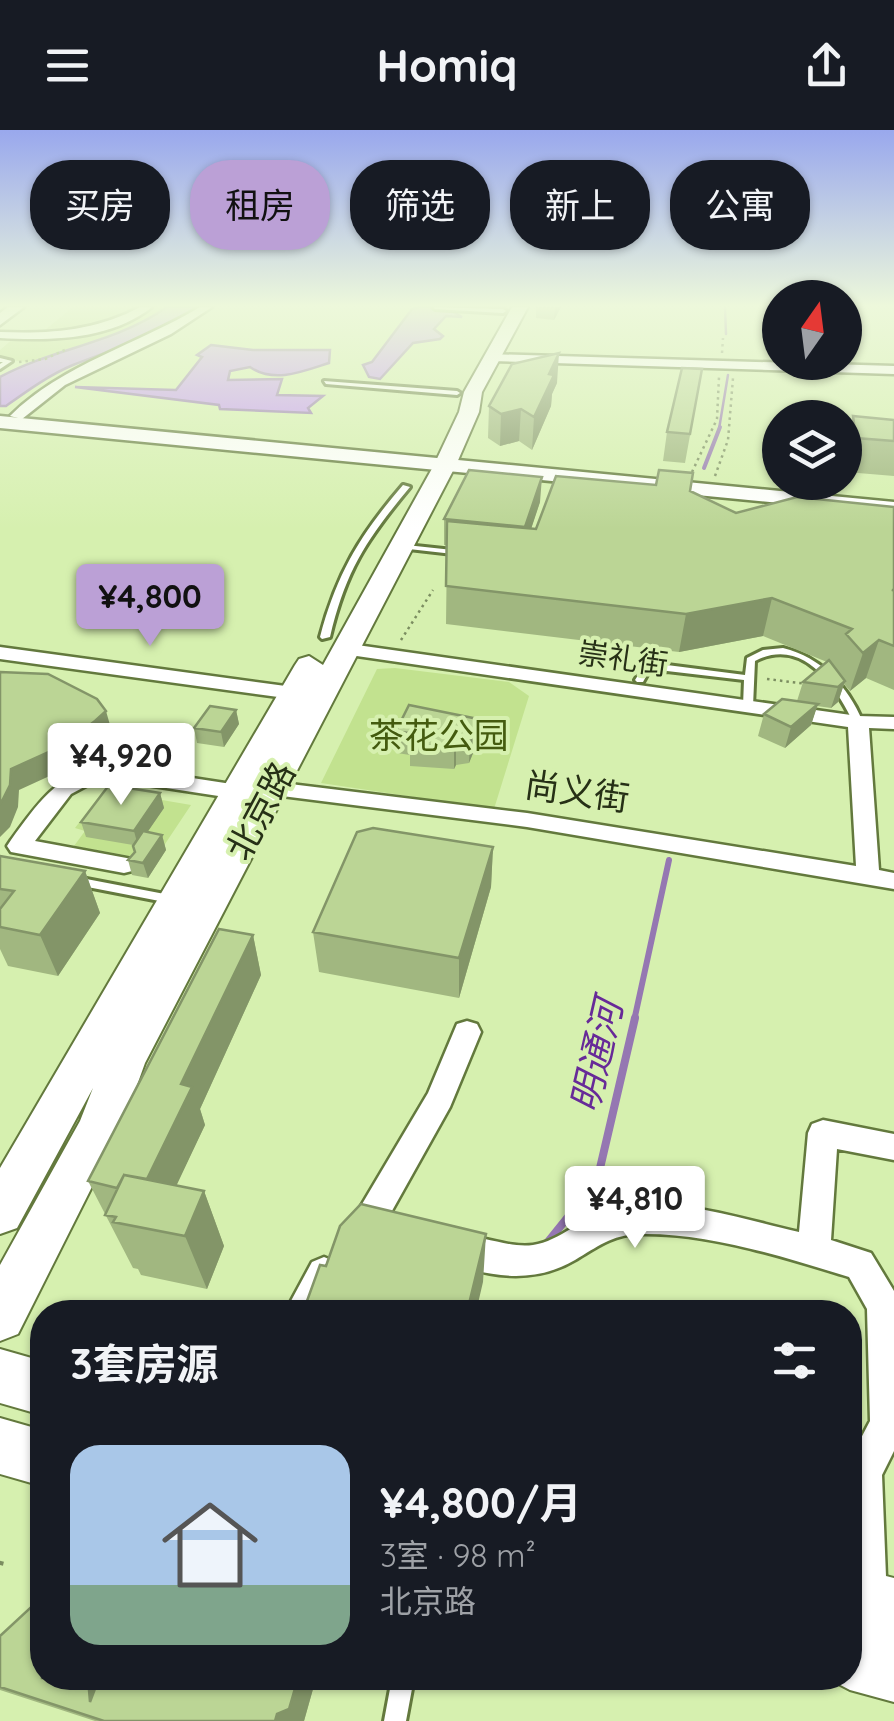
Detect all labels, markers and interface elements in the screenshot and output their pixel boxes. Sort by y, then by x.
text: Homiq [377,37,517,93]
icon: menu [40,38,95,93]
icon: share [799,38,854,93]
chip: 买房 [30,160,170,250]
chip: 租房 [190,160,330,250]
chip: 筛选 [350,160,490,250]
chip: 新上 [510,160,650,250]
chip: 公寓 [670,160,810,250]
north arrow [762,280,862,380]
map controls [762,280,862,500]
button: layers [762,400,862,500]
pin: ¥4,800 [69,564,231,649]
text: ¥4,800 [98,576,202,616]
street label: 崇礼街 [576,633,670,683]
park label: 茶花公园 [369,713,509,757]
pin: ¥4,920 [40,723,202,808]
text: ¥4,920 [70,735,172,775]
street label: 北京路 [216,754,304,867]
street label: 尚义街 [522,762,632,820]
water label: 明通河 [560,988,634,1117]
pin: ¥4,810 [554,1166,716,1251]
text: ¥4,810 [587,1178,683,1218]
icon: filters [767,1333,822,1388]
text: 3套房源 [70,1337,219,1390]
text: ¥4,800/月 [380,1476,582,1529]
icon: home [150,1485,270,1605]
text: 3室 · 98 m² [380,1535,536,1575]
text: 北京路 [380,1581,476,1621]

